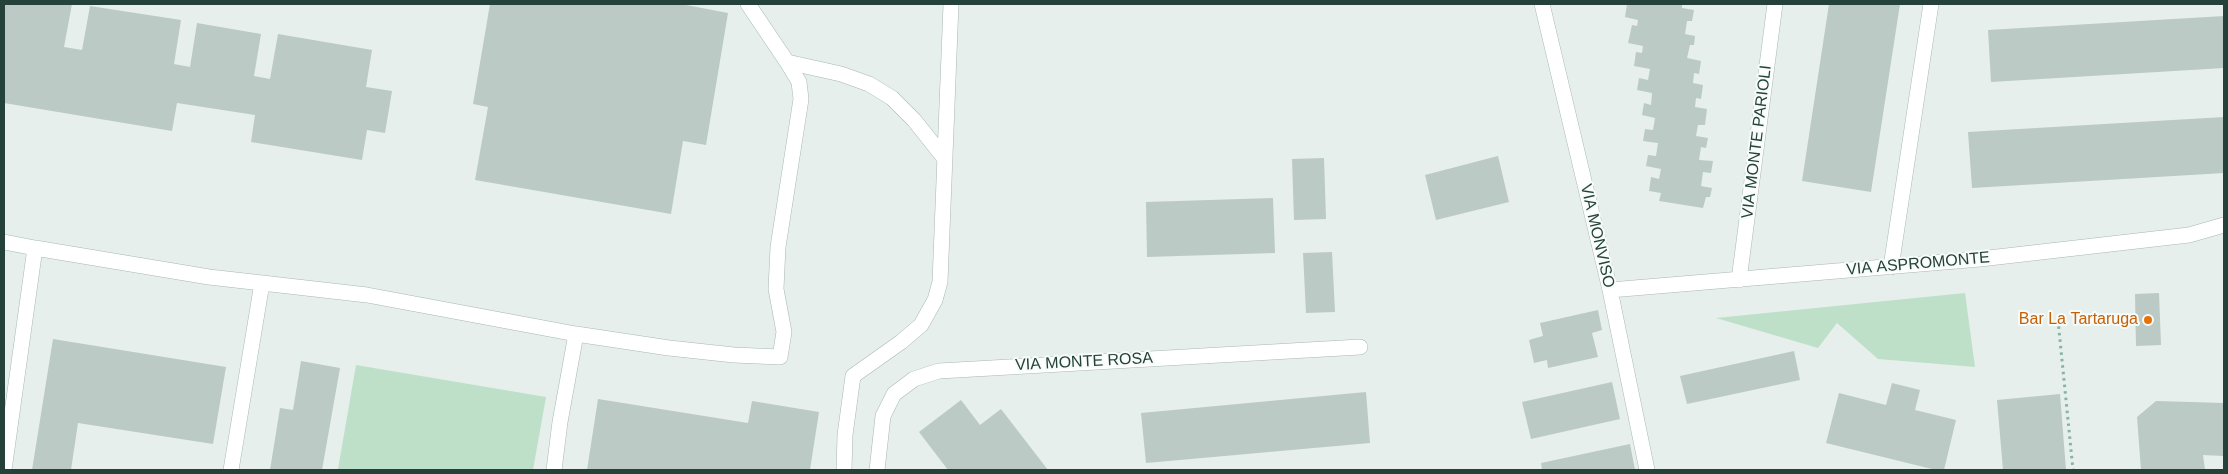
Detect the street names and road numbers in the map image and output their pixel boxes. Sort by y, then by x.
street label: VIA MONTE PARIOLI [1738,64,1776,220]
street label: VIA MONVISO [1576,182,1618,290]
street label: VIA ASPROMONTE [1845,248,1991,280]
street label: VIA MONTE ROSA [1015,349,1153,375]

